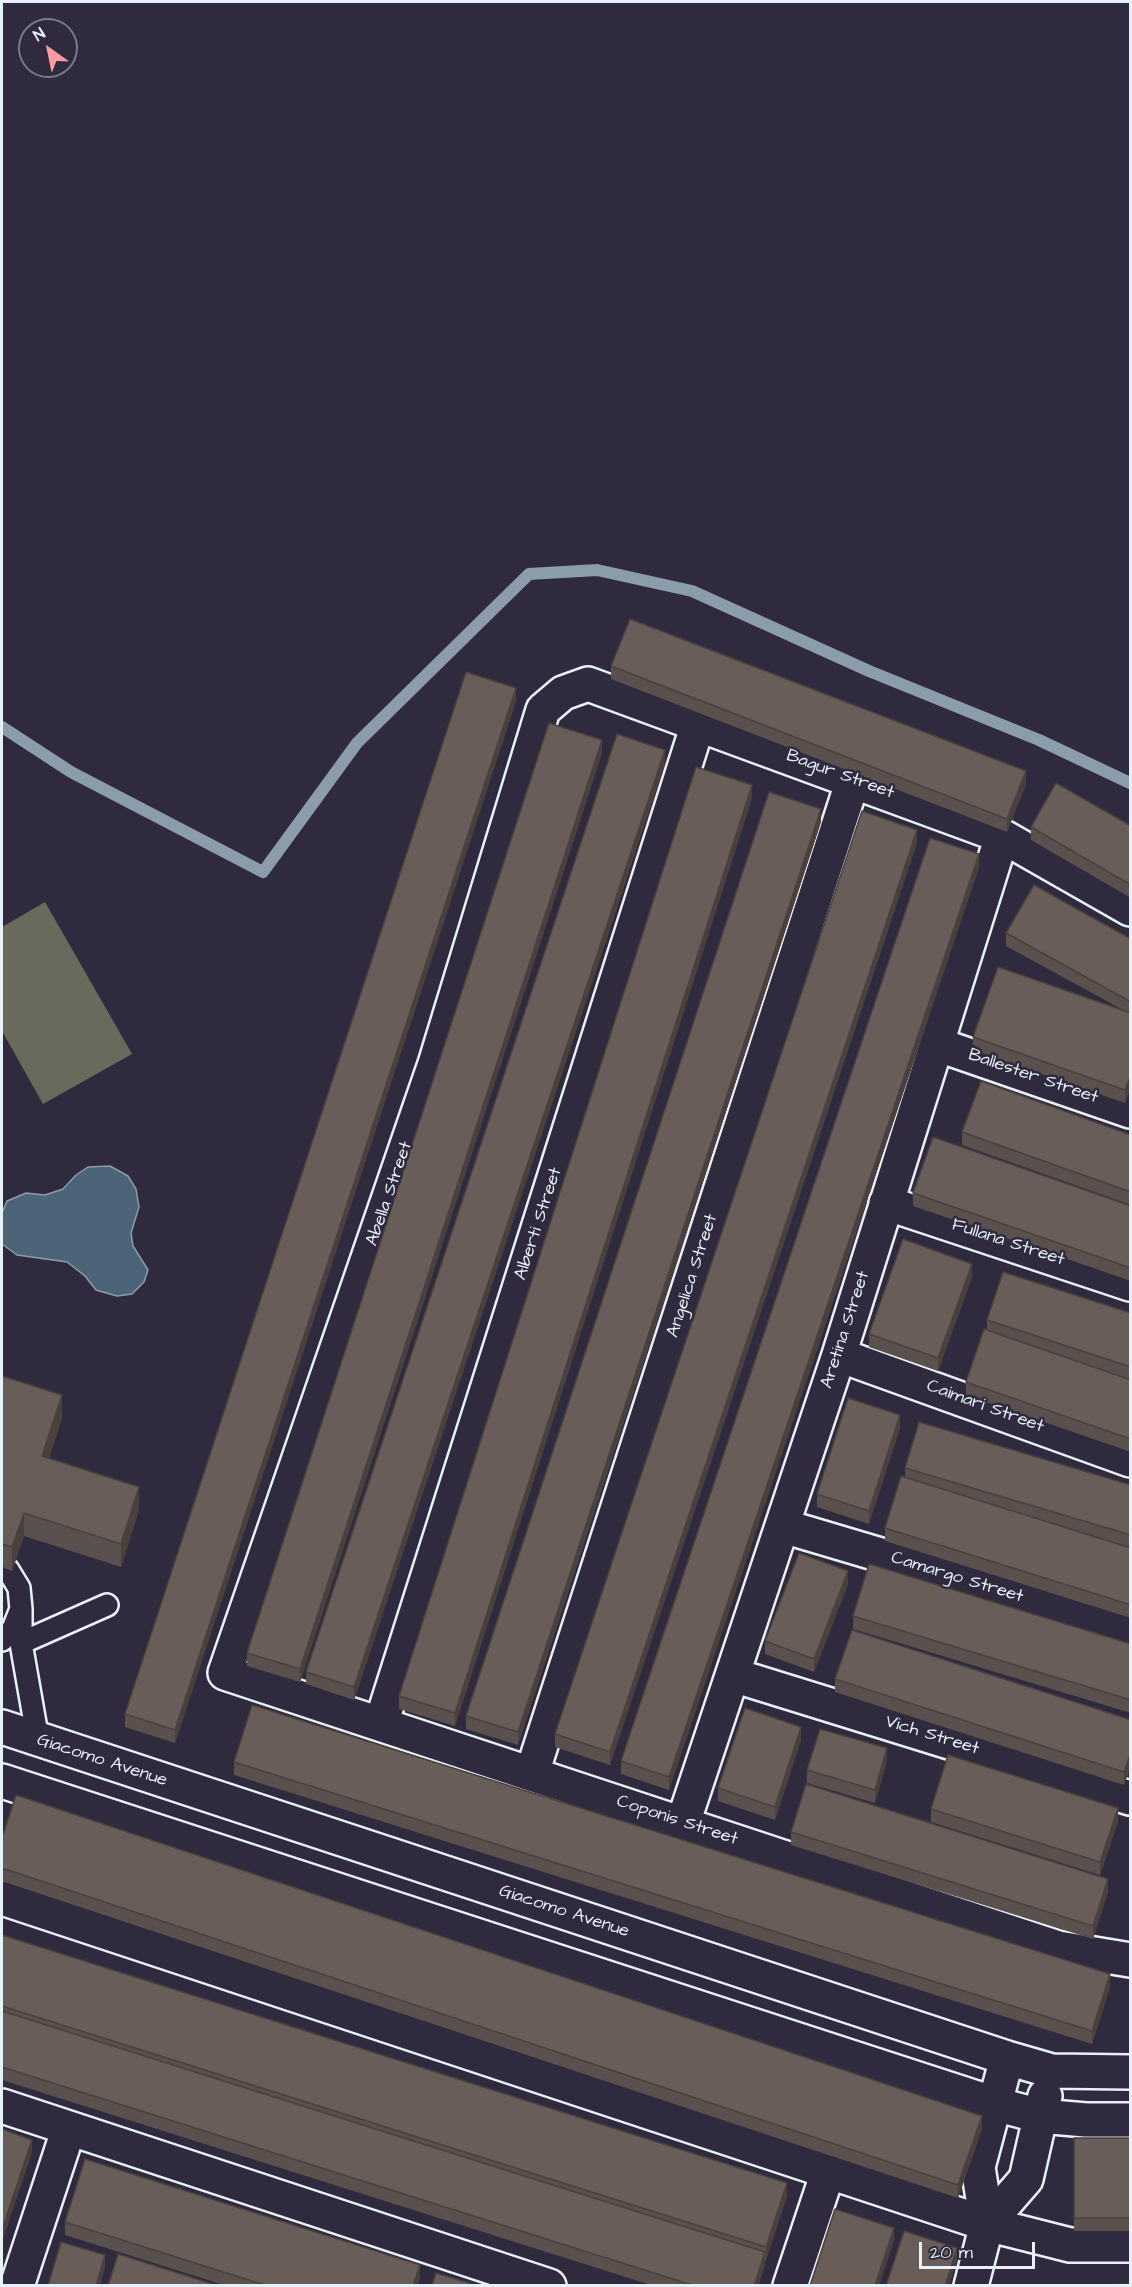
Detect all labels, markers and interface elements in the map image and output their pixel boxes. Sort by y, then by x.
north arrow [18,18,78,78]
text: N [29,23,49,47]
street label: Bagur Street [783,746,897,804]
street label: Ballester Street [965,1045,1101,1109]
street label: Abella Street [362,1139,418,1249]
street label: Alberti Street [511,1165,567,1283]
street label: Angelica Street [663,1212,723,1340]
street label: Fullana Street [949,1215,1067,1271]
street label: Aretina Street [817,1269,875,1391]
street label: Caimari Street [923,1376,1047,1438]
street label: Camargo Street [888,1548,1026,1608]
street label: Vich Street [882,1711,982,1761]
street label: Giacomo Avenue [34,1730,170,1792]
street label: Coponis Street [614,1791,740,1851]
street label: Giacomo Avenue [496,1881,632,1943]
scale bar [922,2230,1038,2268]
text: 20 m [930,2240,973,2265]

